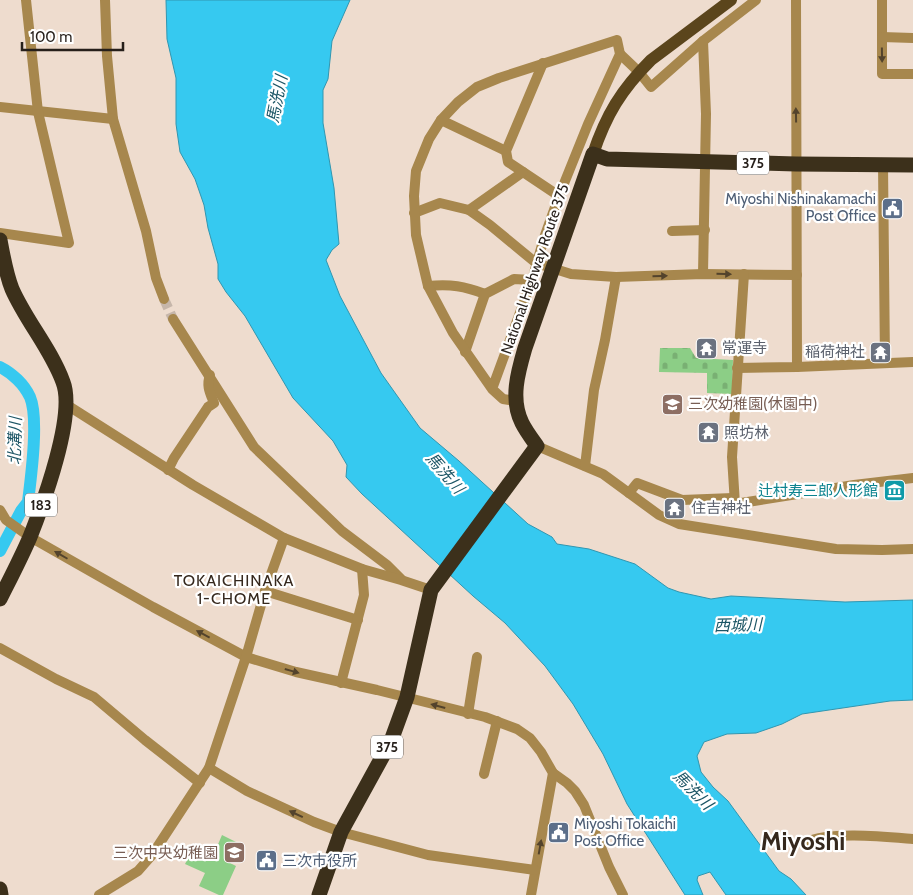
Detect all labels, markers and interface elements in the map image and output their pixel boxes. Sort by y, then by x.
scale bar [22,20,124,52]
text: 100 m [30,28,72,46]
one-way arrow [878,48,886,64]
water label: 馬洗川 [263,72,291,124]
one-way arrow [791,107,799,123]
road number: 375 [737,152,769,174]
street label: National Highway Route 375 [497,181,573,357]
place label: Miyoshi Nishinakamachi Post Office [725,190,876,225]
public building icon: Miyoshi Nishinakamachi Post Office [880,196,904,220]
one-way arrow [716,270,732,278]
one-way arrow [652,271,668,279]
temple icon: 常運寺 [694,336,718,360]
place label: 常運寺 [722,339,767,357]
temple icon: 稲荷神社 [869,340,893,364]
place label: 稲荷神社 [805,343,865,361]
school or university icon: 三次幼稚園(休園中) [660,392,684,416]
place label: 三次幼稚園(休園中) [688,395,817,413]
water label: 北溝川 [5,415,25,465]
temple icon: 照坊林 [696,421,720,445]
place label: 照坊林 [724,424,769,442]
water label: 馬洗川 [422,449,469,499]
museum icon: 辻村寿三郎人形館 [882,479,906,503]
place label: 辻村寿三郎人形館 [758,482,878,500]
road number: 183 [25,494,57,516]
temple icon: 住吉神社 [663,496,687,520]
place label: 住吉神社 [691,499,751,517]
one-way arrow [53,551,68,559]
district label: TOKAICHINAKA 1-CHOME [174,571,294,608]
water label: 西城川 [714,615,764,635]
one-way arrow [195,630,210,638]
one-way arrow [285,667,300,675]
one-way arrow [431,702,446,710]
road number: 375 [371,736,403,759]
water label: 馬洗川 [669,766,718,815]
one-way arrow [289,810,303,818]
place label: Miyoshi Tokaichi Post Office [574,815,676,850]
public building icon: Miyoshi Tokaichi Post Office [546,821,570,845]
district label: Miyoshi [761,826,845,856]
one-way arrow [536,839,544,855]
school or university icon: 三次中央幼稚園 [222,841,246,865]
place label: 三次中央幼稚園 [113,844,218,862]
public building icon: 三次市役所 [254,849,278,873]
place label: 三次市役所 [282,852,357,870]

